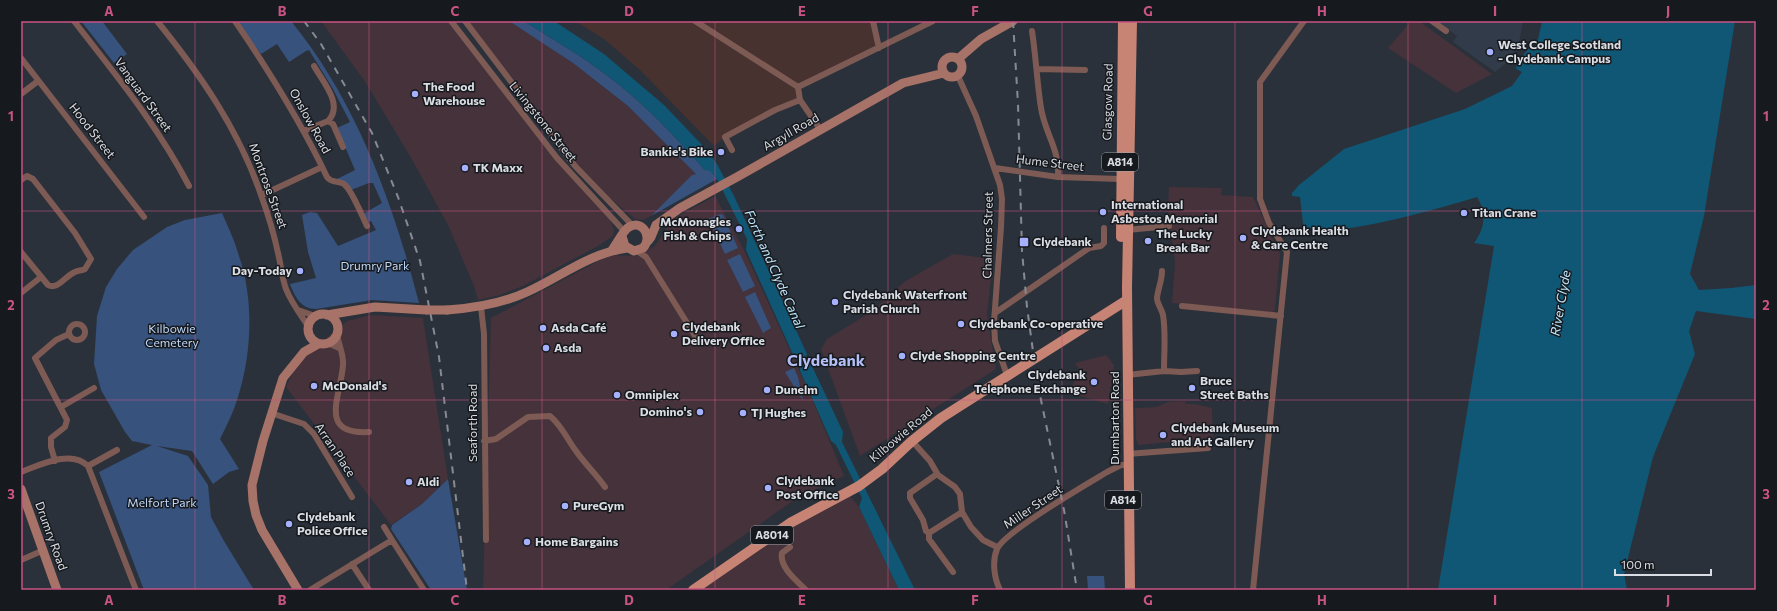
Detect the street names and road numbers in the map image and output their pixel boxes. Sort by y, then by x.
street label: Vanguard Street [112,55,175,134]
street label: Glasgow Road [1099,63,1115,141]
street label: Livingstone Street [507,78,581,164]
street label: Onslow Road [287,86,335,155]
street label: Hood Street [67,100,119,161]
street label: Argyll Road [760,109,821,153]
street label: Montrose Street [247,141,291,230]
street label: Hume Street [1015,151,1085,173]
road number: A814 [1102,153,1138,171]
street label: Chalmers Street [979,191,995,279]
street label: Dumbarton Road [1107,371,1121,465]
street label: Seaforth Road [465,384,479,462]
street label: Kilbowie Road [866,404,935,465]
street label: Arran Place [313,420,359,479]
street label: Miller Street [1000,481,1065,531]
road number: A814 [1105,491,1141,509]
street label: Drumry Road [33,499,71,572]
road number: A8014 [751,526,793,544]

